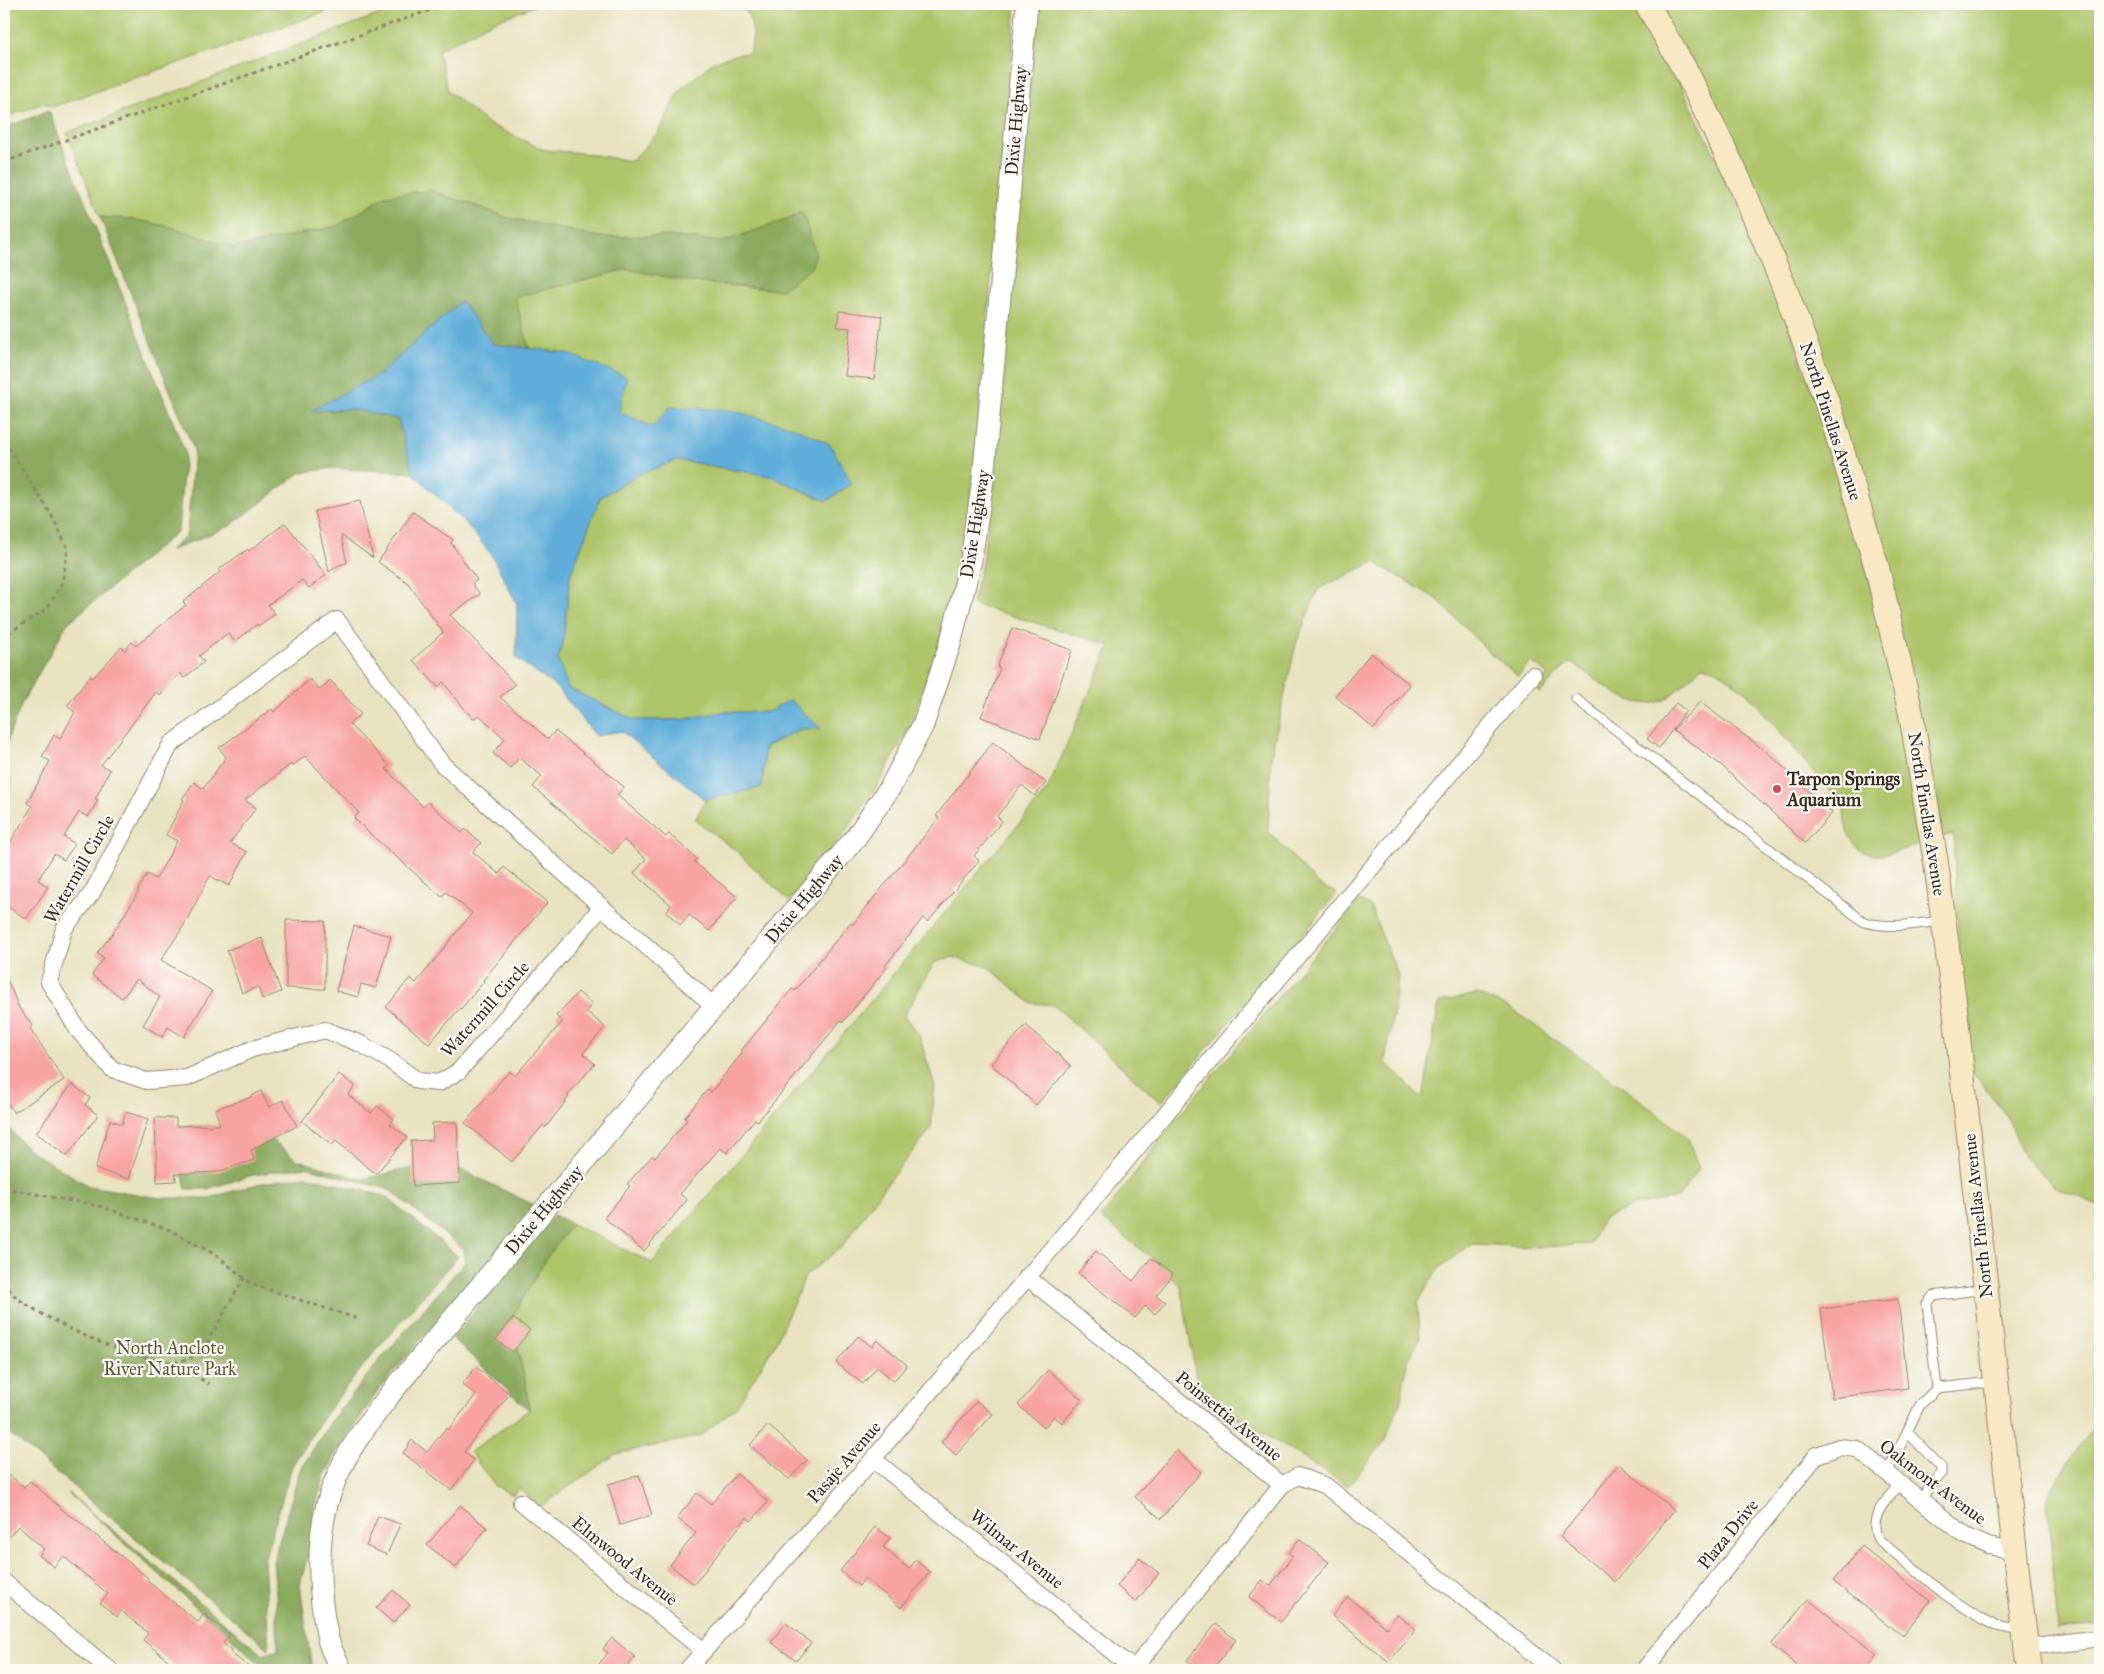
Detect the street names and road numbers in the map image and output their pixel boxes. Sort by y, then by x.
street label: Dixie Highway [1000,65,1033,177]
street label: North Pinellas Avenue [1795,339,1867,503]
street label: Dixie Highway [956,468,996,580]
street label: North Pinellas Avenue [1903,731,1951,897]
street label: Watermill Circle [39,811,119,927]
street label: Dixie Highway [760,849,849,949]
street label: Watermill Circle [436,956,534,1062]
street label: North Pinellas Avenue [1958,1133,1998,1299]
street label: Dixie Highway [500,1160,589,1260]
street label: Poinsettia Avenue [1171,1366,1287,1466]
street label: Pasaje Avenue [802,1416,886,1508]
street label: Oakmont Avenue [1875,1435,1991,1529]
street label: Plaza Drive [1693,1494,1763,1574]
street label: Wilmar Avenue [966,1504,1068,1594]
street label: Elmwood Avenue [568,1512,682,1610]

